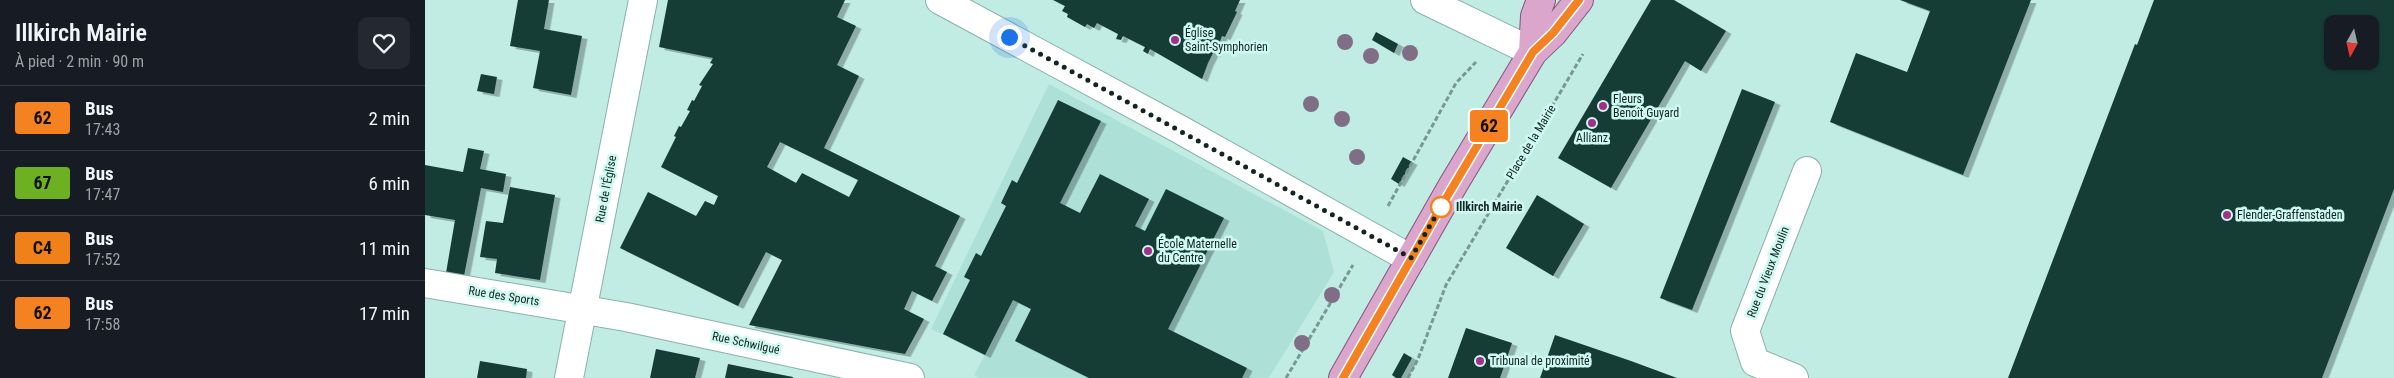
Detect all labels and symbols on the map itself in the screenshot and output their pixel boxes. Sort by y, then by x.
north arrow [2324,15,2379,70]
your location [997,25,1022,50]
place label: Église Saint-Symphorien [1185,25,1268,54]
marker: Église Saint-Symphorien [1169,34,1181,46]
place label: Fleurs Benoît Guyard [1613,92,1679,120]
marker: Fleurs Benoît Guyard [1597,100,1609,112]
street label: Place de la Mairie [1503,102,1559,182]
line badge: 62 [1467,110,1511,142]
marker: Allianz [1586,117,1598,129]
place label: Allianz [1576,131,1608,145]
street label: Rue de l'Église [592,154,619,224]
marker: Illkirch Mairie [1430,196,1452,218]
place label: Illkirch Mairie [1456,200,1523,214]
place label: Flender-Graffenstaden [2237,208,2343,222]
marker: Flender-Graffenstaden [2221,209,2233,221]
street label: Rue du Vieux Moulin [1744,224,1792,319]
place label: École Maternelle du Centre [1158,236,1237,265]
marker: École Maternelle du Centre [1142,245,1154,257]
street label: Rue des Sports [468,283,540,309]
street label: Rue Schwilgué [711,329,781,357]
place label: Tribunal de proximité [1490,354,1590,368]
marker: Tribunal de proximité [1474,355,1486,367]

